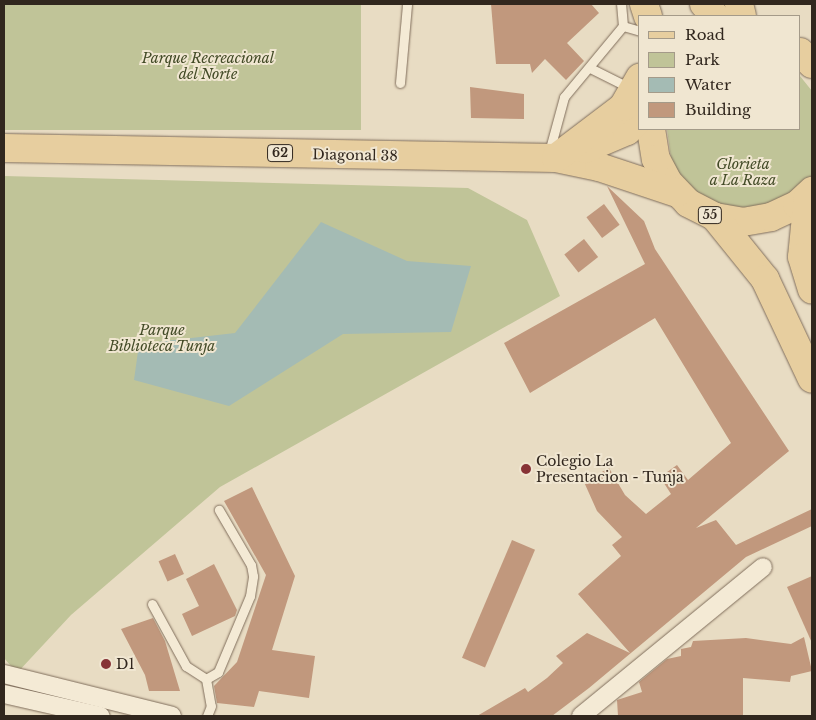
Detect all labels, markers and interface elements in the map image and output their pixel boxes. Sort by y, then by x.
legend [638,15,801,130]
text: Road [685,25,725,44]
park label: Parque Recreacional del Norte [142,50,274,82]
text: Park [685,50,720,69]
text: Water [685,75,731,94]
text: Building [685,100,751,119]
road number: 62 [266,144,294,162]
street label: Diagonal 38 [312,146,398,164]
park label: Glorieta a La Raza [709,156,777,188]
road number: 55 [698,206,722,224]
park label: Parque Biblioteca Tunja [108,322,216,354]
place label: Colegio La Presentacion - Tunja [536,453,684,486]
marker: Colegio La Presentacion - Tunja [520,463,532,475]
place label: D1 [116,656,135,672]
marker: D1 [100,658,112,670]

